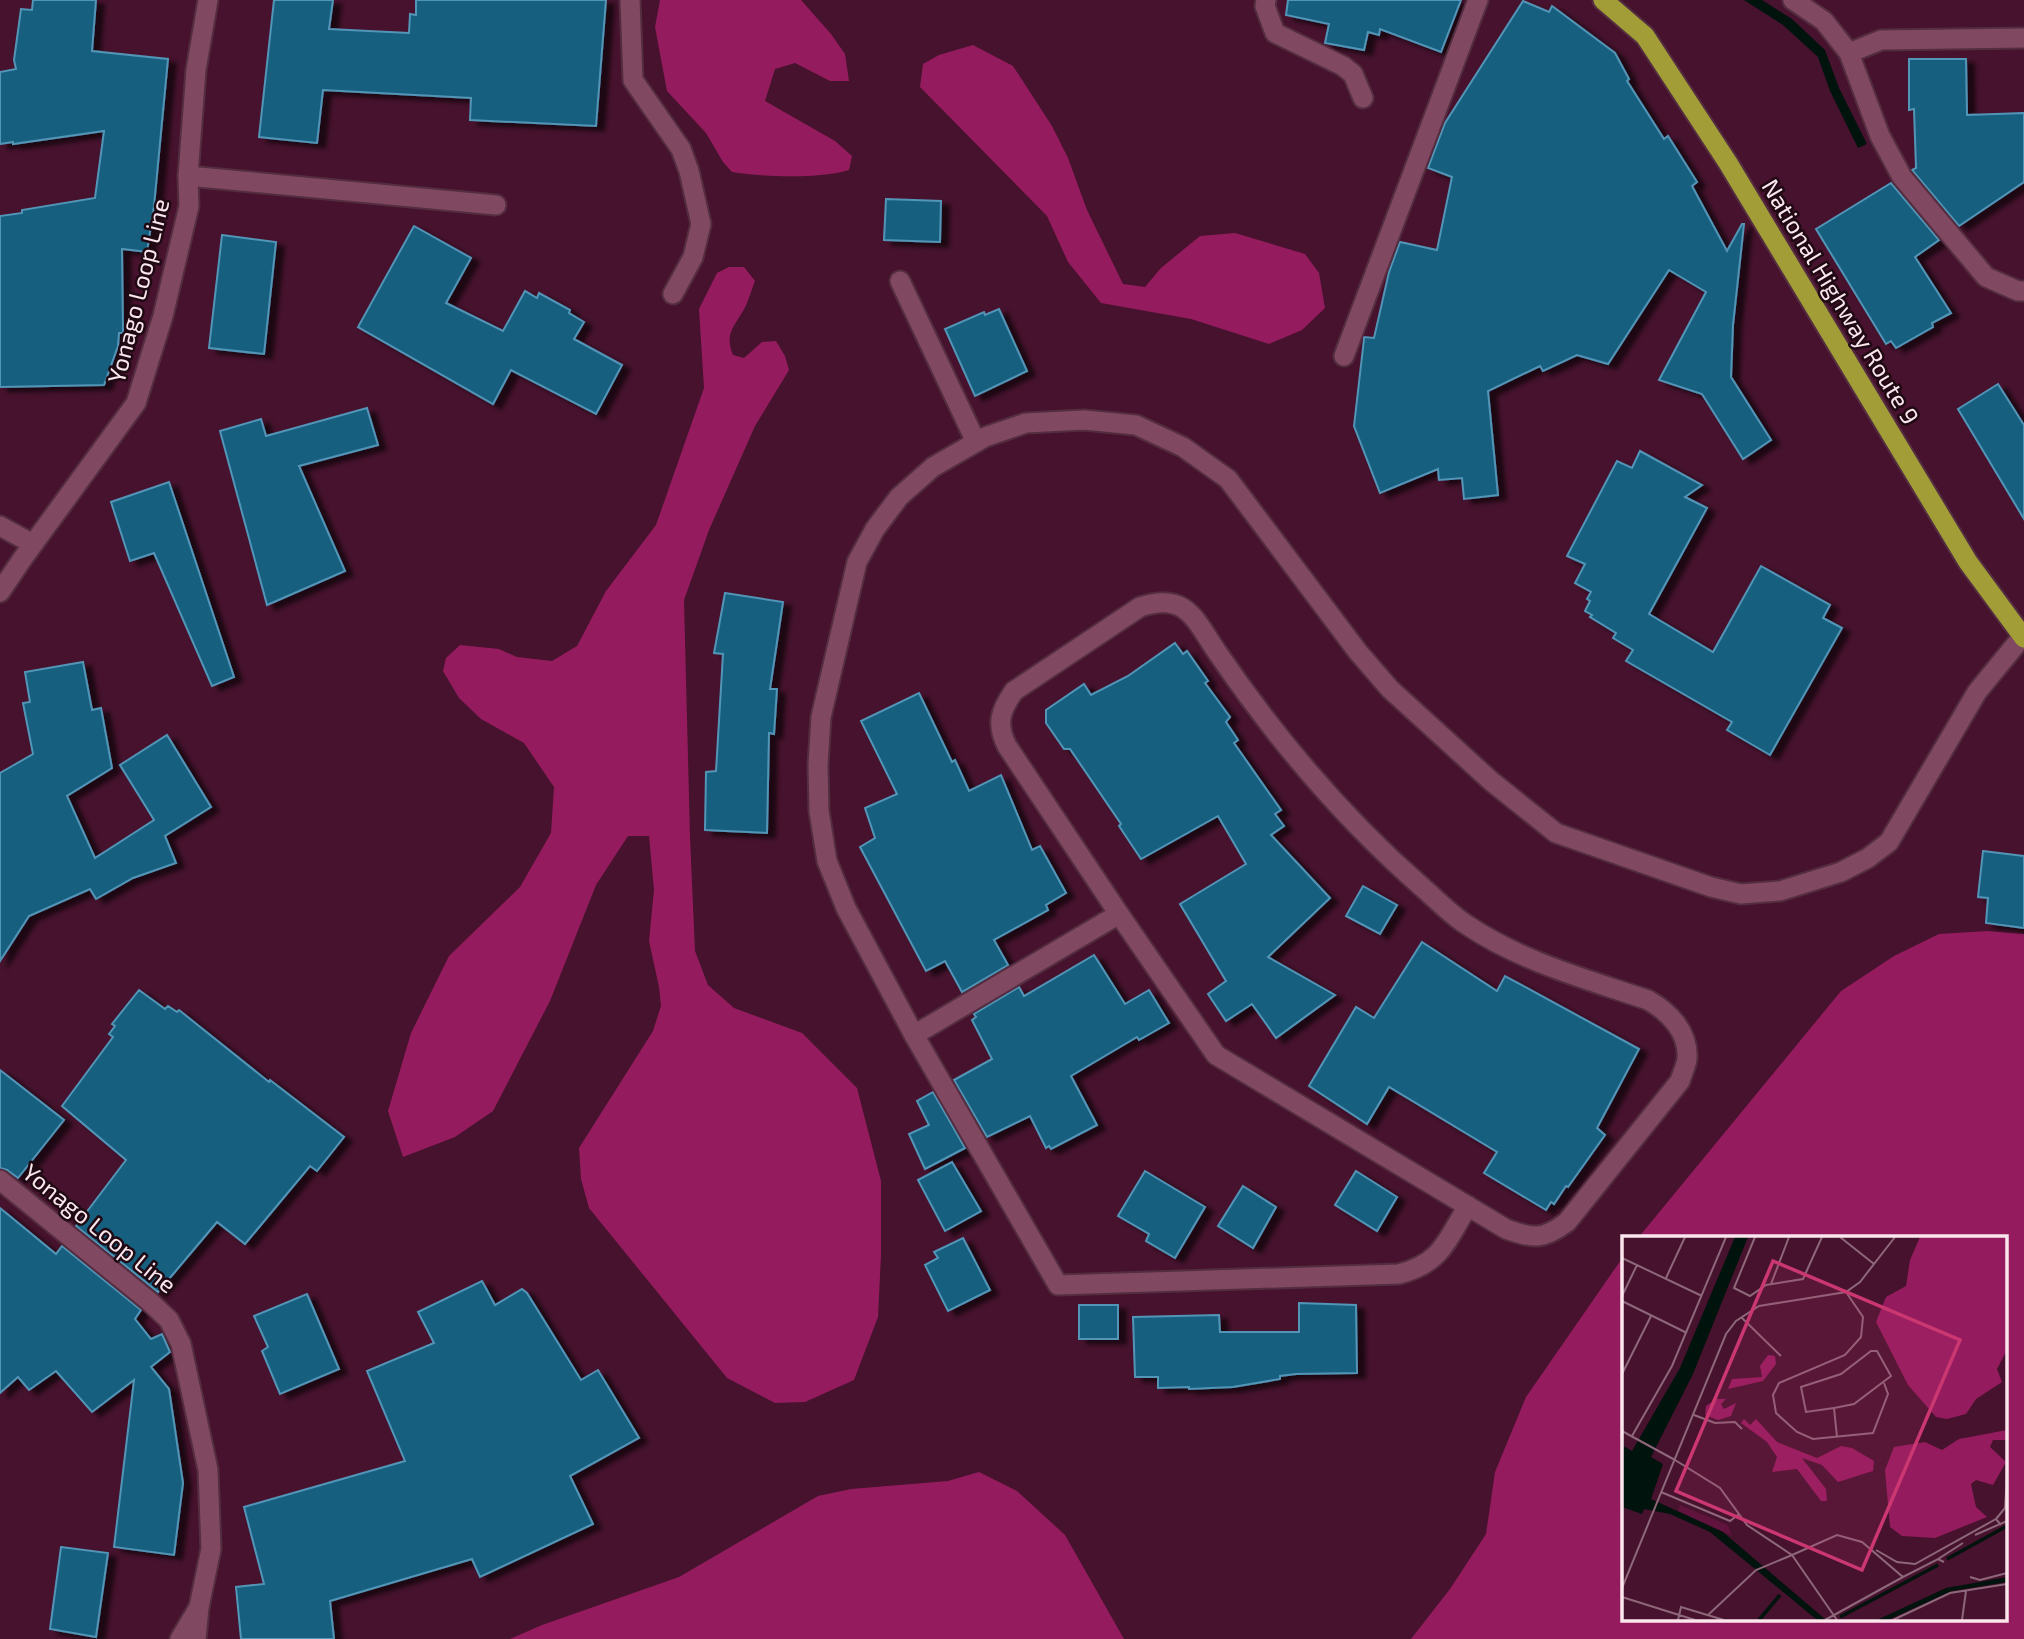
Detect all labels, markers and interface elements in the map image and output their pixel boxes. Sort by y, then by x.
street label: National Highway Route 9 [1757,173,1926,429]
street label: Yonago Loop Line [101,195,174,386]
street label: Yonago Loop Line [17,1157,183,1299]
inset map [1622,1236,2007,1622]

